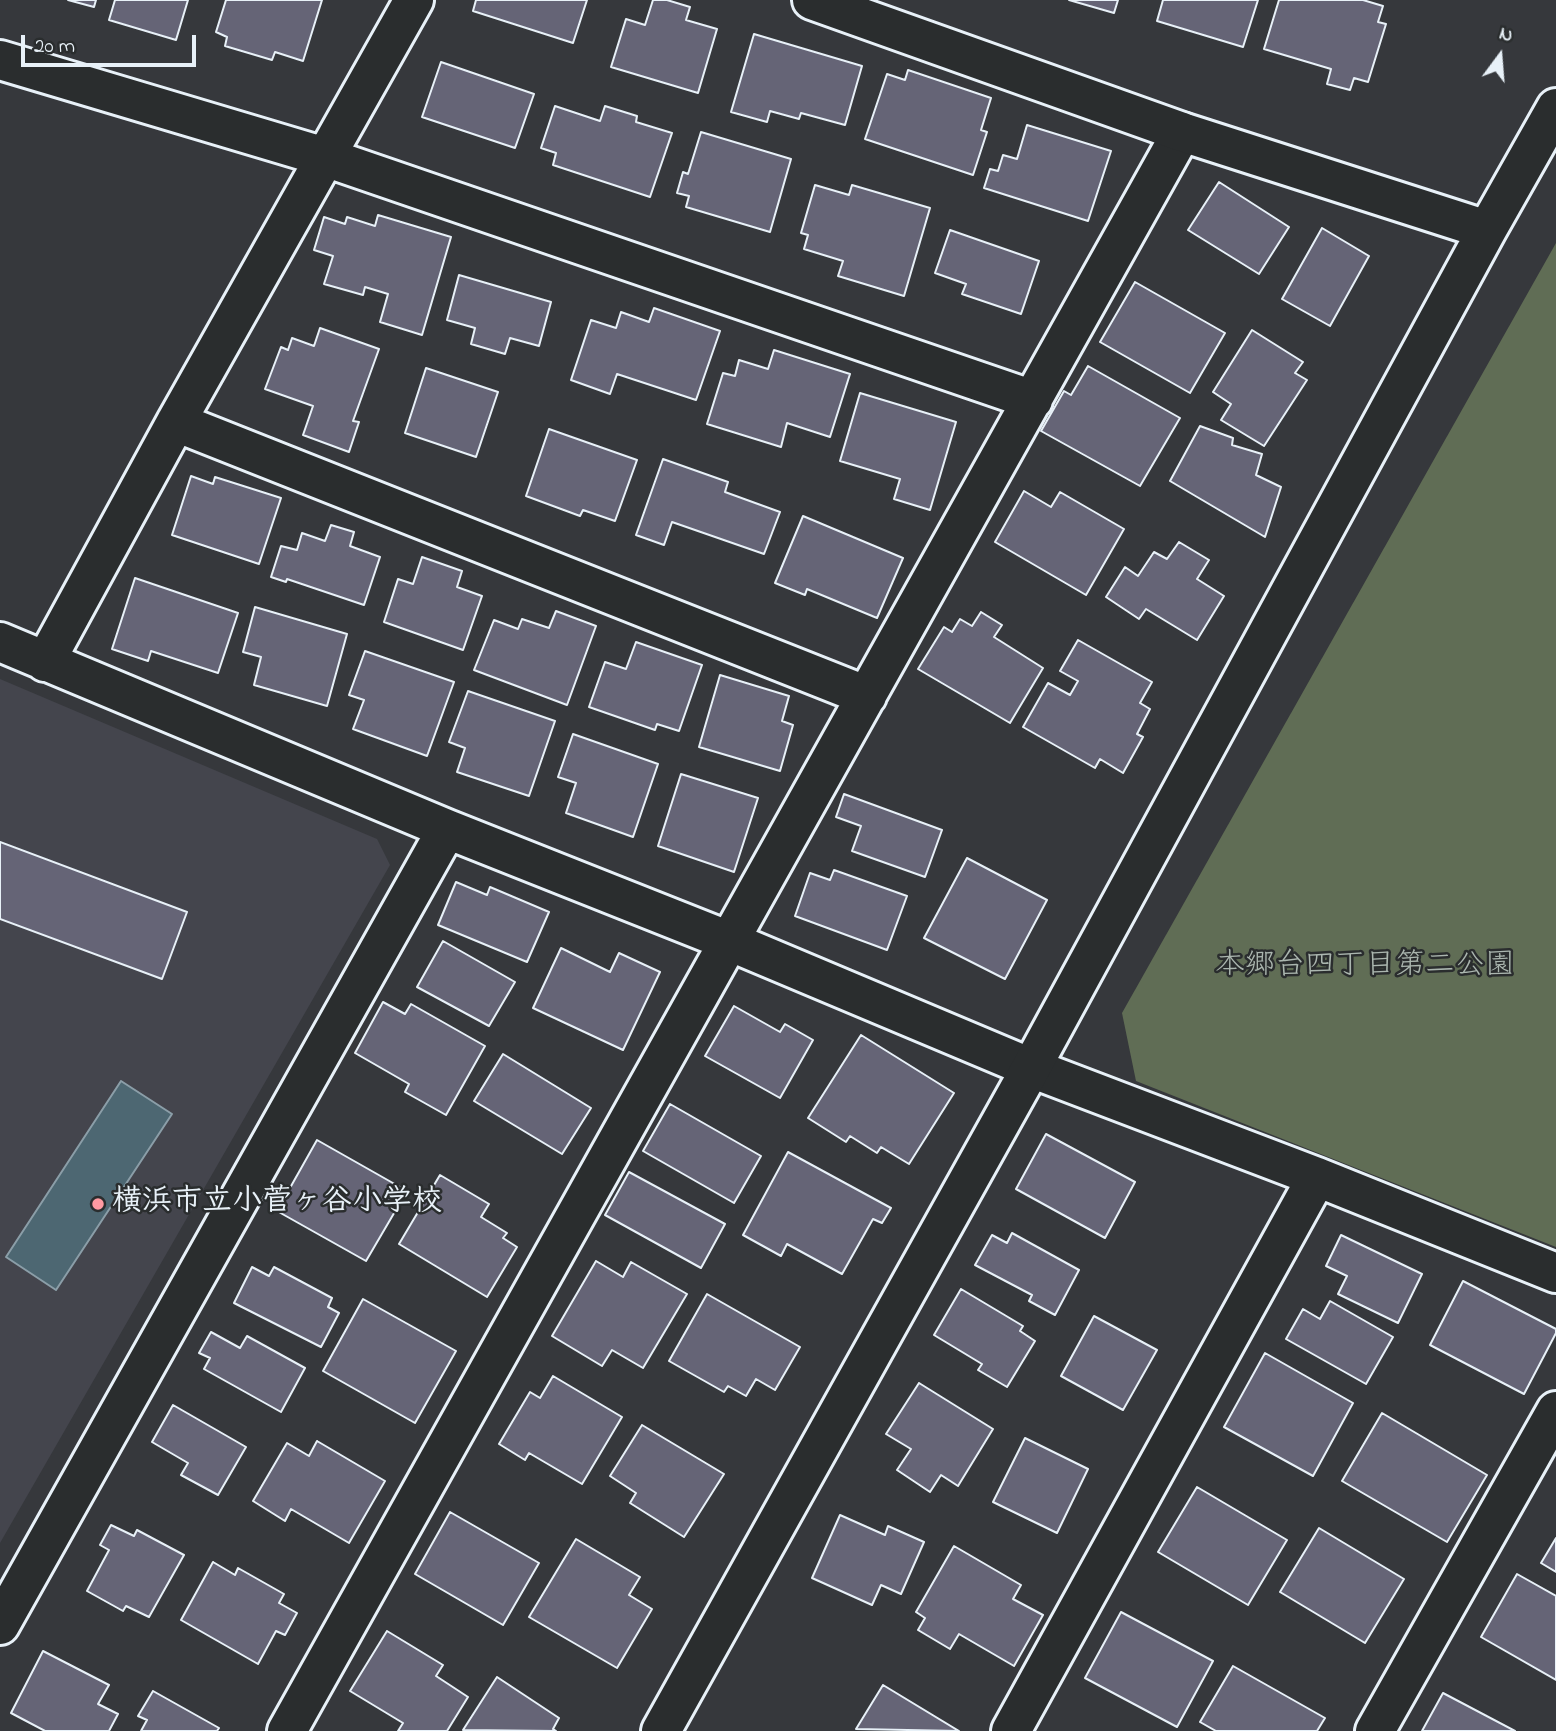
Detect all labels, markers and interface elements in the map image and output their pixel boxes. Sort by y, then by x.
scale bar [24,21,200,65]
north arrow [1465,21,1535,91]
text: N [1496,21,1516,50]
text: 20 m [34,32,75,62]
park label: 本郷台四丁目第二公園 [1215,950,1515,986]
place label: 横浜市立小菅ヶ谷小学校 [112,1186,442,1222]
marker: 横浜市立小菅ヶ谷小学校 [90,1196,106,1212]

